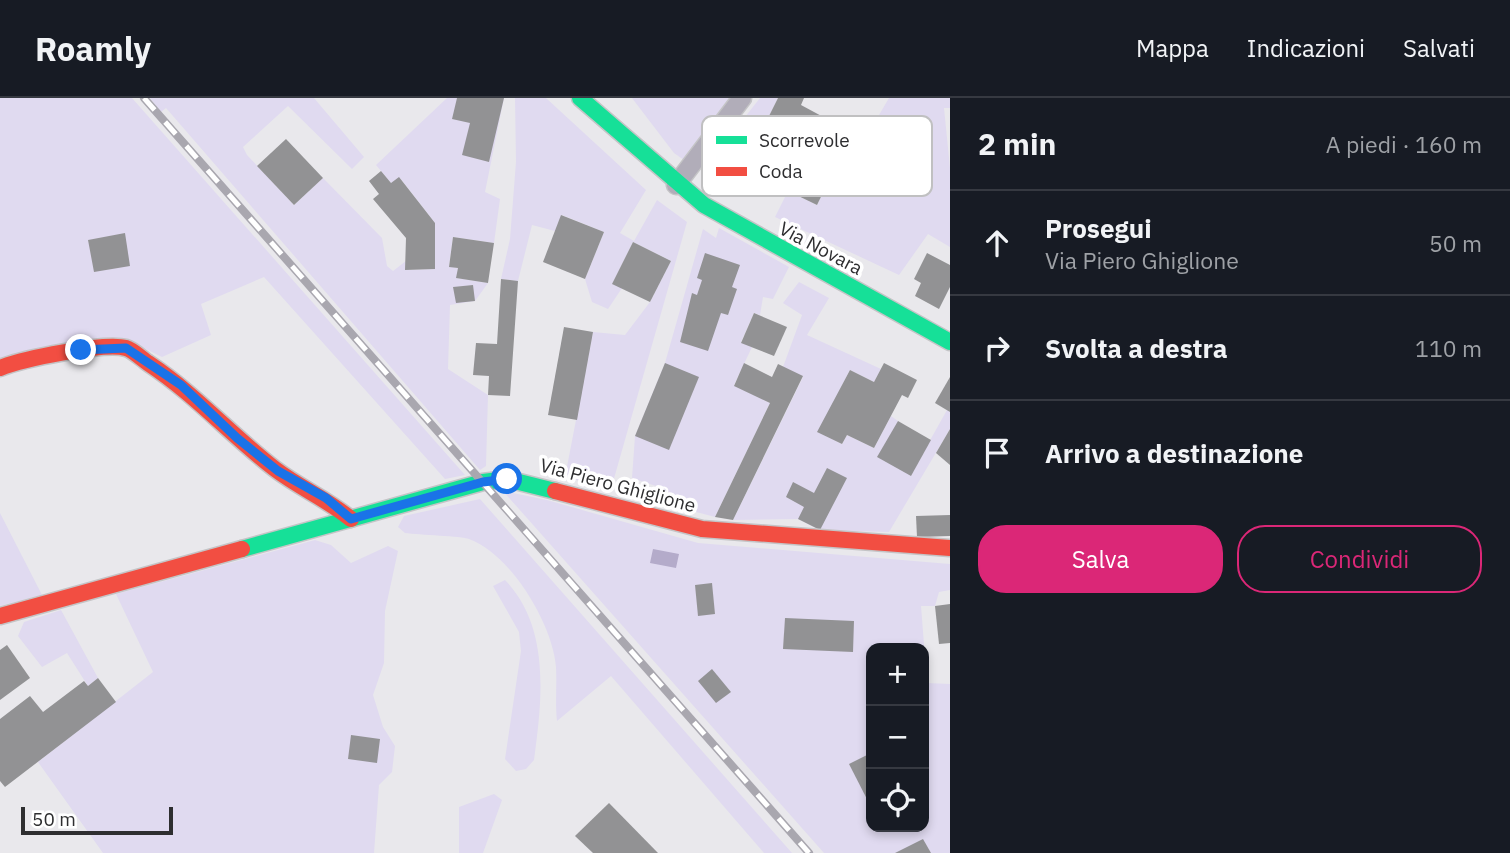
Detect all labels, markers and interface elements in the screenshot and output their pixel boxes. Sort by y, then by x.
text: Roamly [35,27,151,70]
text: Mappa [1136,32,1209,64]
text: Indicazioni [1247,32,1365,64]
text: Salvati [1403,32,1475,64]
legend [702,116,932,196]
text: 2 min [978,124,1056,163]
text: Scorrevole [759,128,850,152]
text: A piedi · 160 m [1326,129,1482,159]
text: Coda [759,159,803,183]
text: Prosegui [1045,211,1152,245]
street label: Via Novara [775,216,867,280]
icon: ahead [978,224,1016,262]
text: 50 m [1429,228,1482,258]
text: Via Piero Ghiglione [1045,245,1239,275]
icon: right [978,329,1016,367]
text: Svolta a destra [1045,331,1227,365]
text: 110 m [1415,333,1482,363]
route end [65,334,96,365]
icon: arrive [978,434,1016,472]
text: Arrivo a destinazione [1045,436,1303,470]
street label: Via Piero Ghiglione [538,453,698,517]
route start [491,463,522,494]
button: Salva [978,525,1223,593]
button: Condividi [1237,525,1482,593]
map controls [866,643,929,832]
button: + [866,643,929,706]
button: − [866,706,929,769]
button: locate [866,769,929,832]
scale bar [21,804,173,836]
text: 50 m [32,807,76,831]

